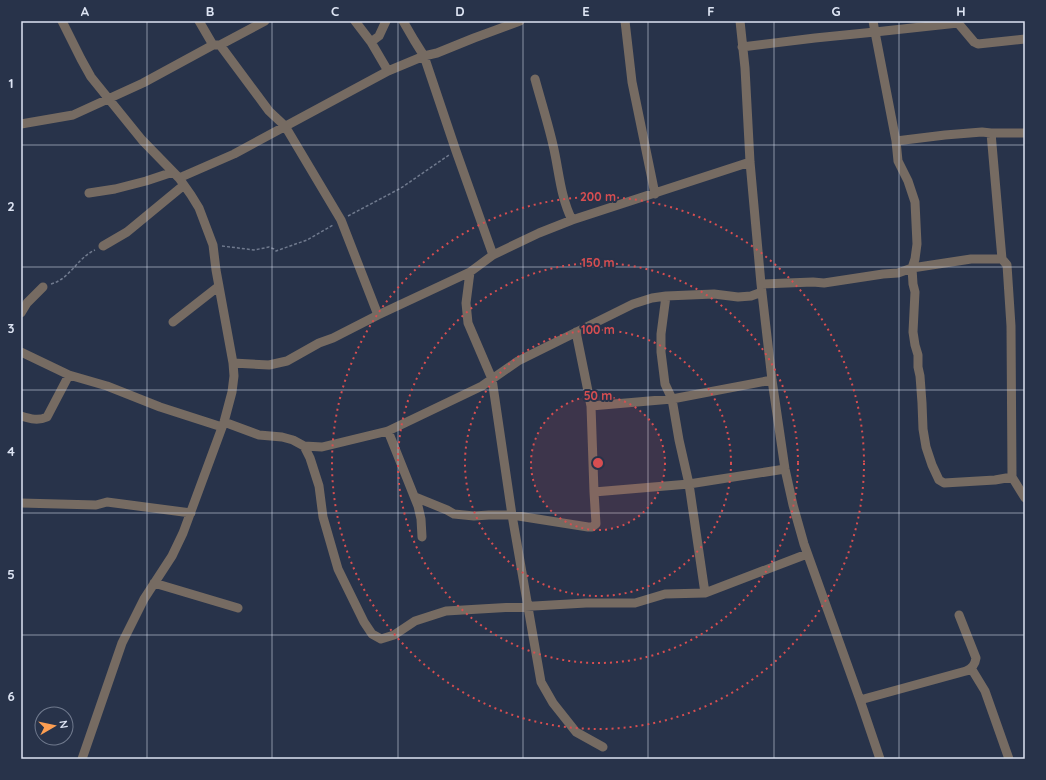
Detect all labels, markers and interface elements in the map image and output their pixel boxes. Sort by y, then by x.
text: A [81,3,90,19]
text: B [206,3,214,19]
text: C [331,3,339,19]
text: D [455,3,465,19]
text: E [582,3,590,19]
text: F [707,3,715,19]
text: G [831,3,841,19]
text: H [956,3,966,19]
text: 1 [8,75,14,91]
text: 200 m [580,189,616,204]
text: 2 [7,198,15,214]
text: 150 m [581,255,615,270]
text: 3 [8,320,15,336]
text: 100 m [581,322,615,337]
text: 50 m [584,388,612,403]
text: 4 [7,443,15,459]
centre of rings [591,456,605,470]
text: 5 [7,566,15,582]
text: 6 [7,688,15,704]
north arrow [34,706,74,746]
text: N [56,719,71,730]

